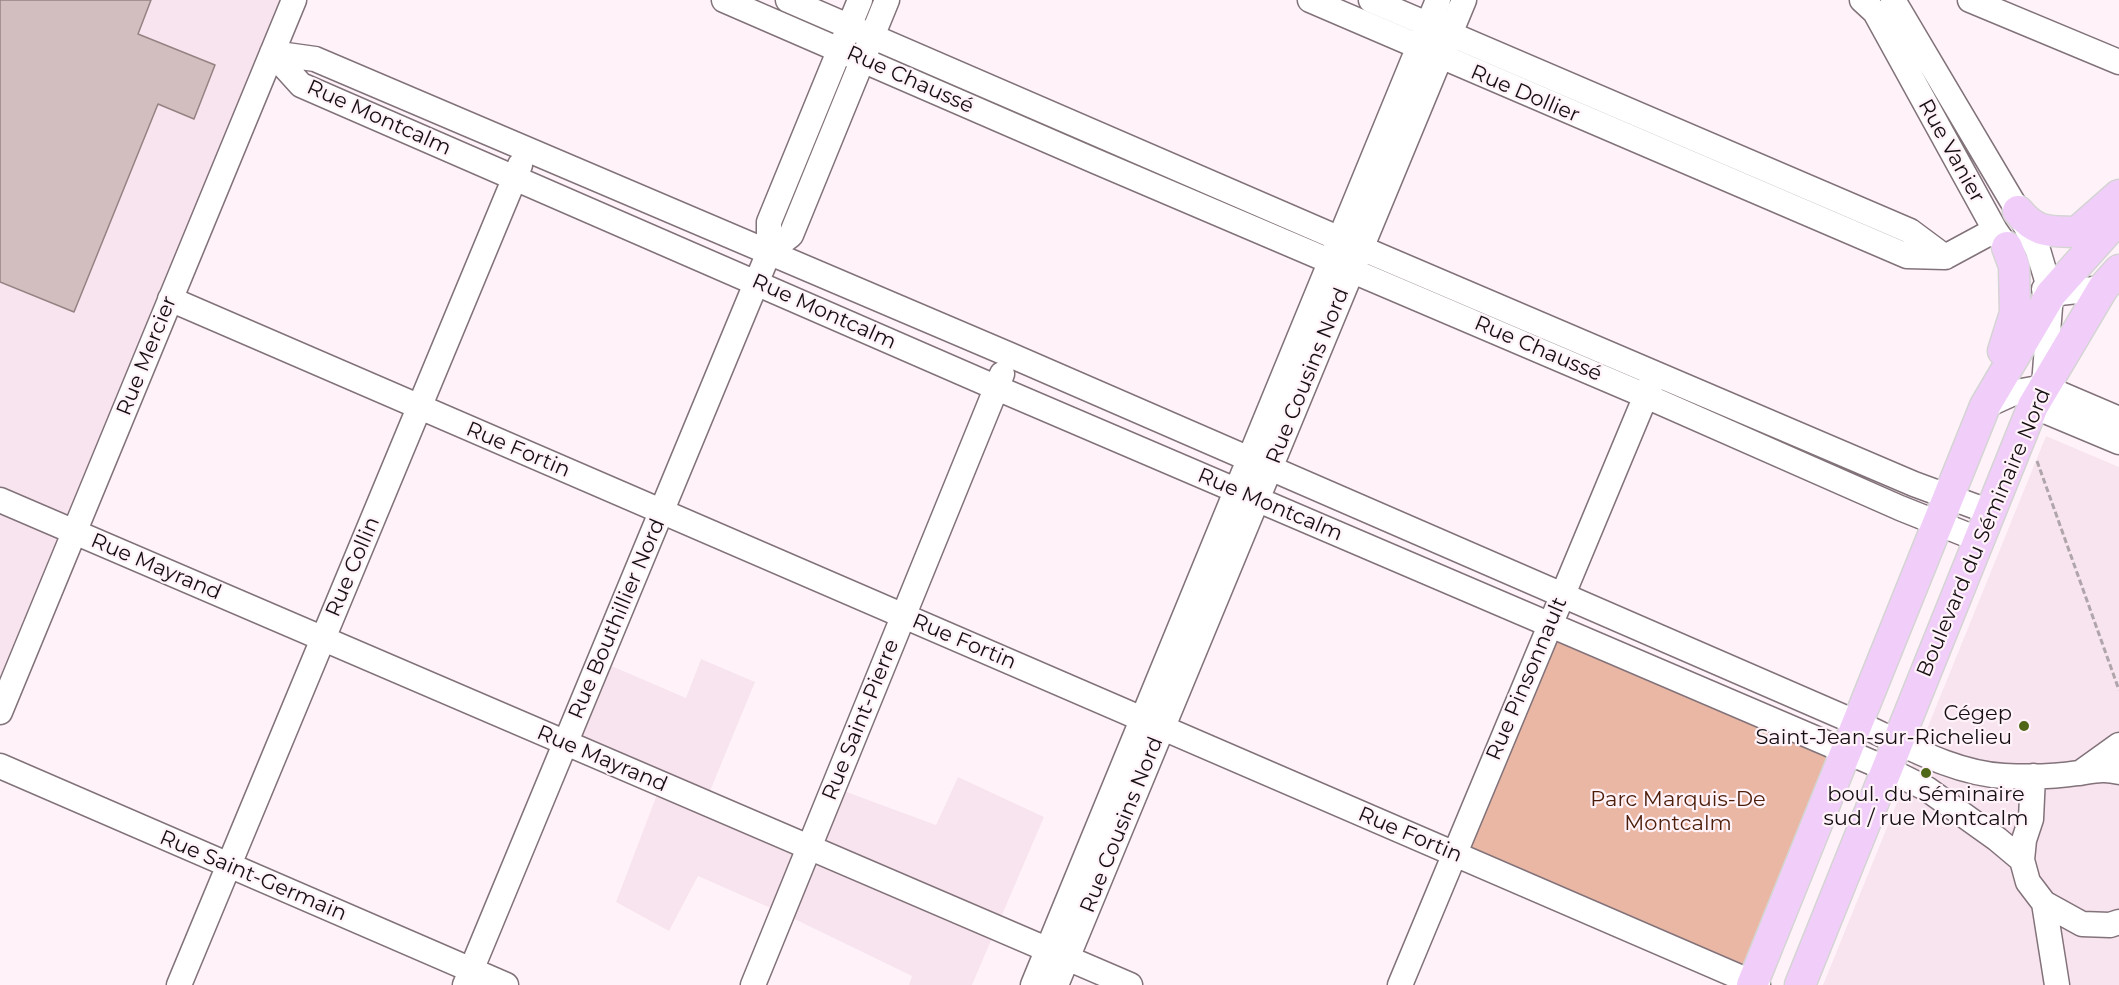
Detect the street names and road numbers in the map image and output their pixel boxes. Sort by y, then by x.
street label: Rue Chaussé [843,41,977,119]
street label: Rue Dollier [1467,60,1583,128]
street label: Rue Montcalm [303,75,455,161]
street label: Rue Vanier [1912,95,1990,207]
street label: Rue Montcalm [748,269,900,355]
street label: Rue Cousins Nord [1261,284,1355,468]
street label: Rue Mercier [112,293,182,419]
street label: Rue Chaussé [1470,311,1606,387]
street label: Boulevard du Séminaire Nord [1912,385,2056,681]
street label: Rue Fortin [462,417,574,483]
street label: Rue Montcalm [1194,463,1346,547]
street label: Rue Collin [321,513,385,621]
street label: Rue Bouthillier Nord [563,515,671,723]
street label: Rue Mayrand [87,528,225,606]
street label: Rue Pinsonnault [1481,594,1573,764]
street label: Rue Fortin [908,609,1020,675]
street label: Rue Saint-Pierre [817,636,905,804]
street label: Rue Mayrand [533,720,671,798]
street label: Rue Cousins Nord [1075,733,1169,917]
street label: Rue Fortin [1354,802,1466,868]
street label: Rue Saint-Germain [156,825,350,927]

